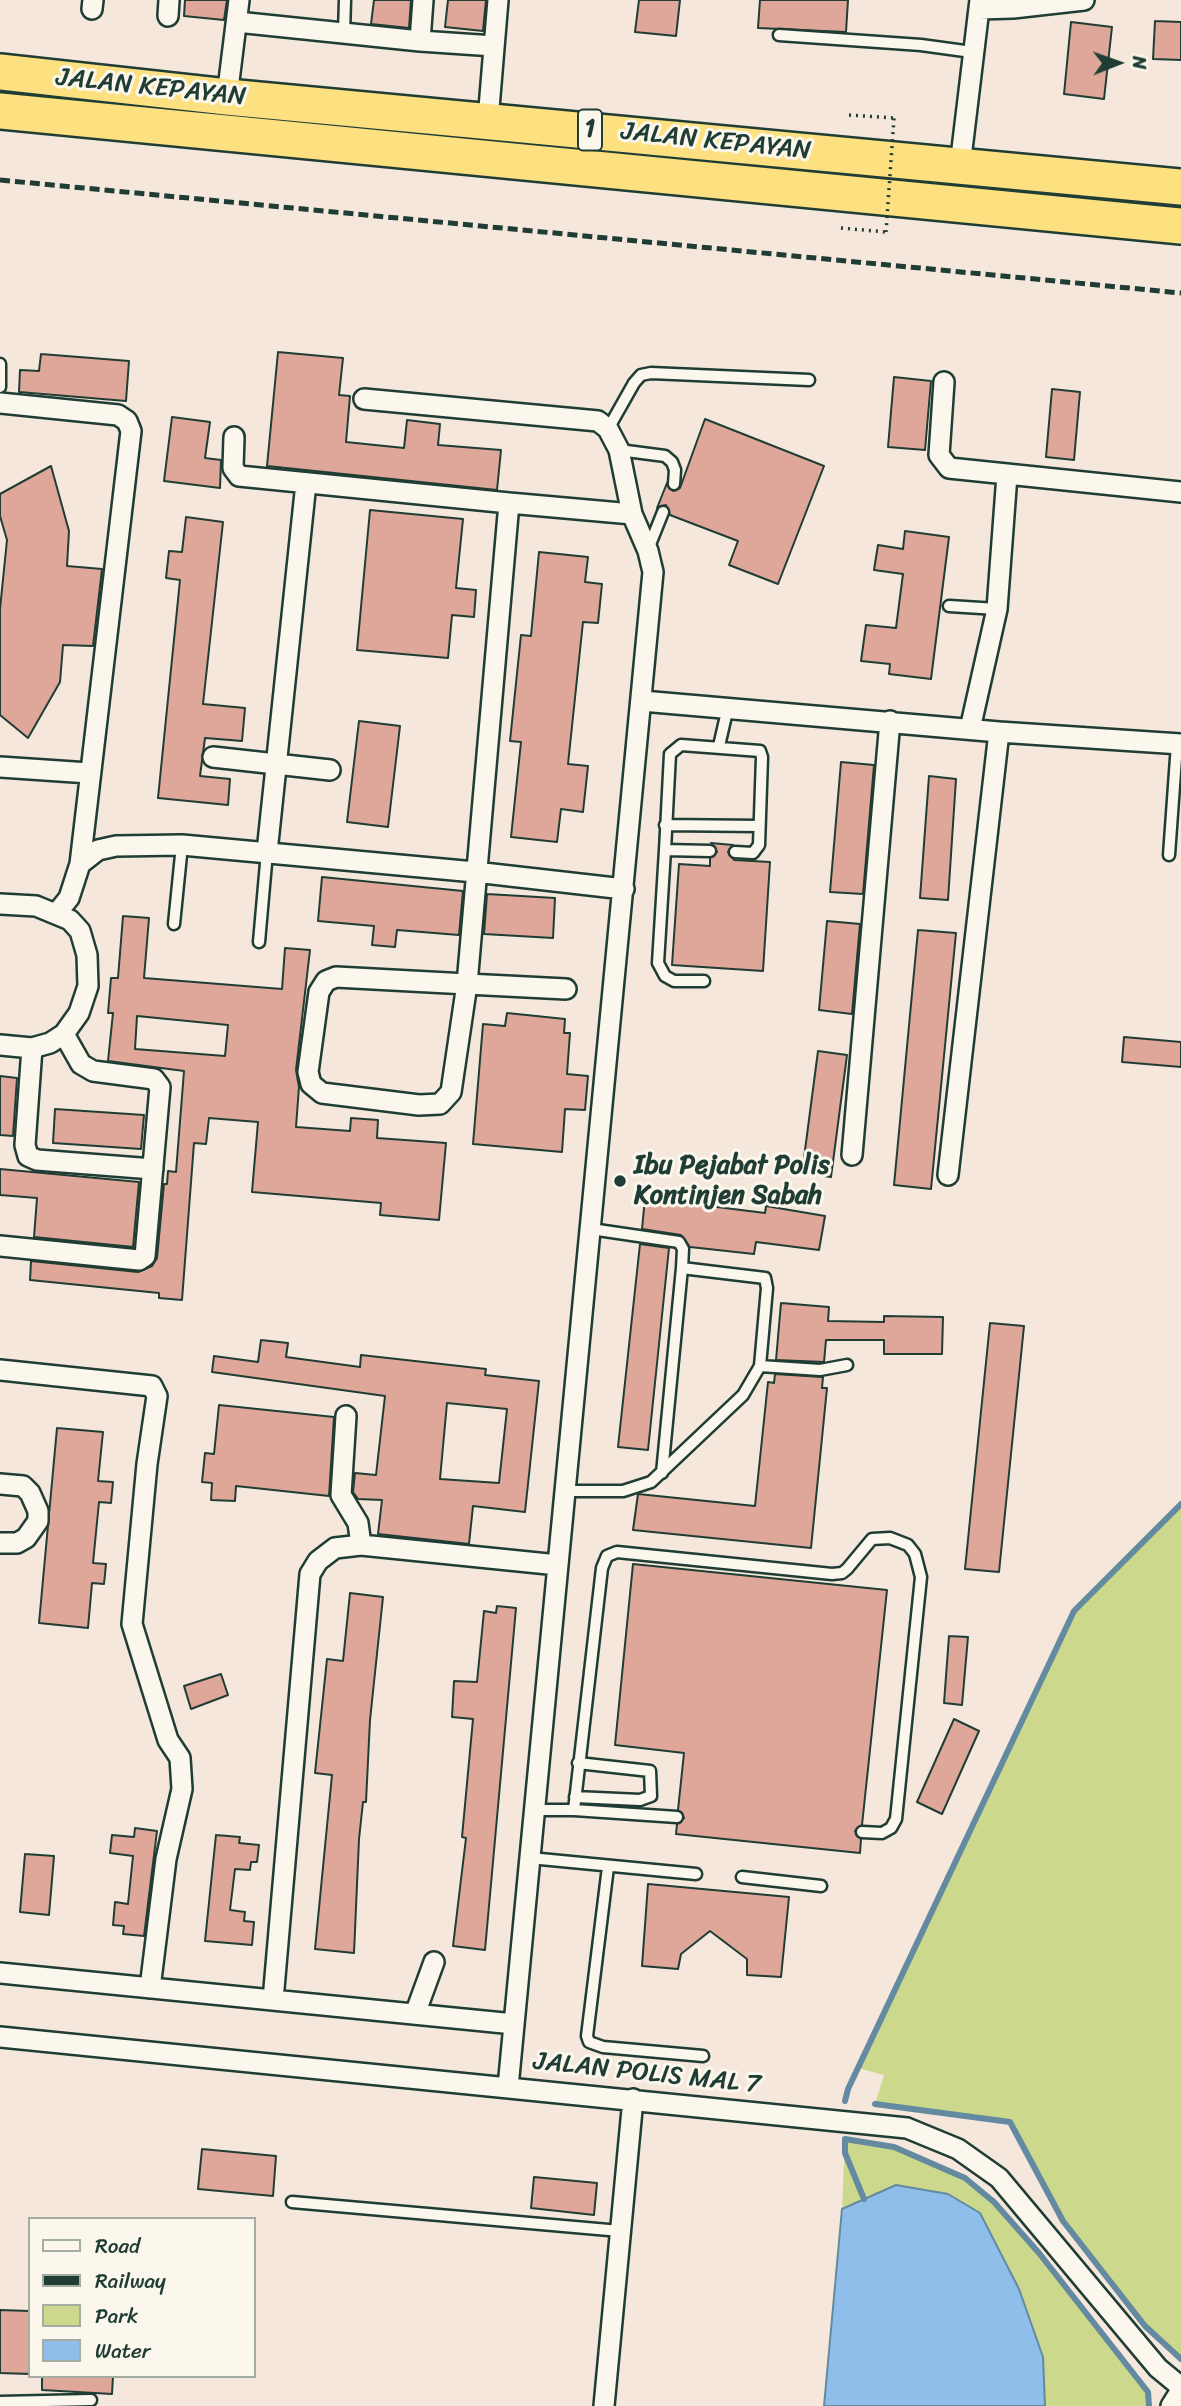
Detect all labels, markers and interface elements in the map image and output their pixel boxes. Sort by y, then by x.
north arrow [1083,28,1153,98]
text: N [1123,56,1156,69]
street label: JALAN KEPAYAN [55,63,247,113]
road number: 1 [578,110,602,150]
street label: JALAN KEPAYAN [620,117,812,167]
place label: Ibu Pejabat Polis Kontinjen Sabah [634,1150,830,1212]
marker: Ibu Pejabat Polis Kontinjen Sabah [612,1173,628,1189]
street label: JALAN POLIS MAL 7 [532,2047,762,2101]
legend [28,2217,256,2378]
text: Road [95,2227,140,2265]
text: Railway [95,2262,166,2300]
text: Park [95,2297,138,2335]
text: Water [95,2332,150,2370]

